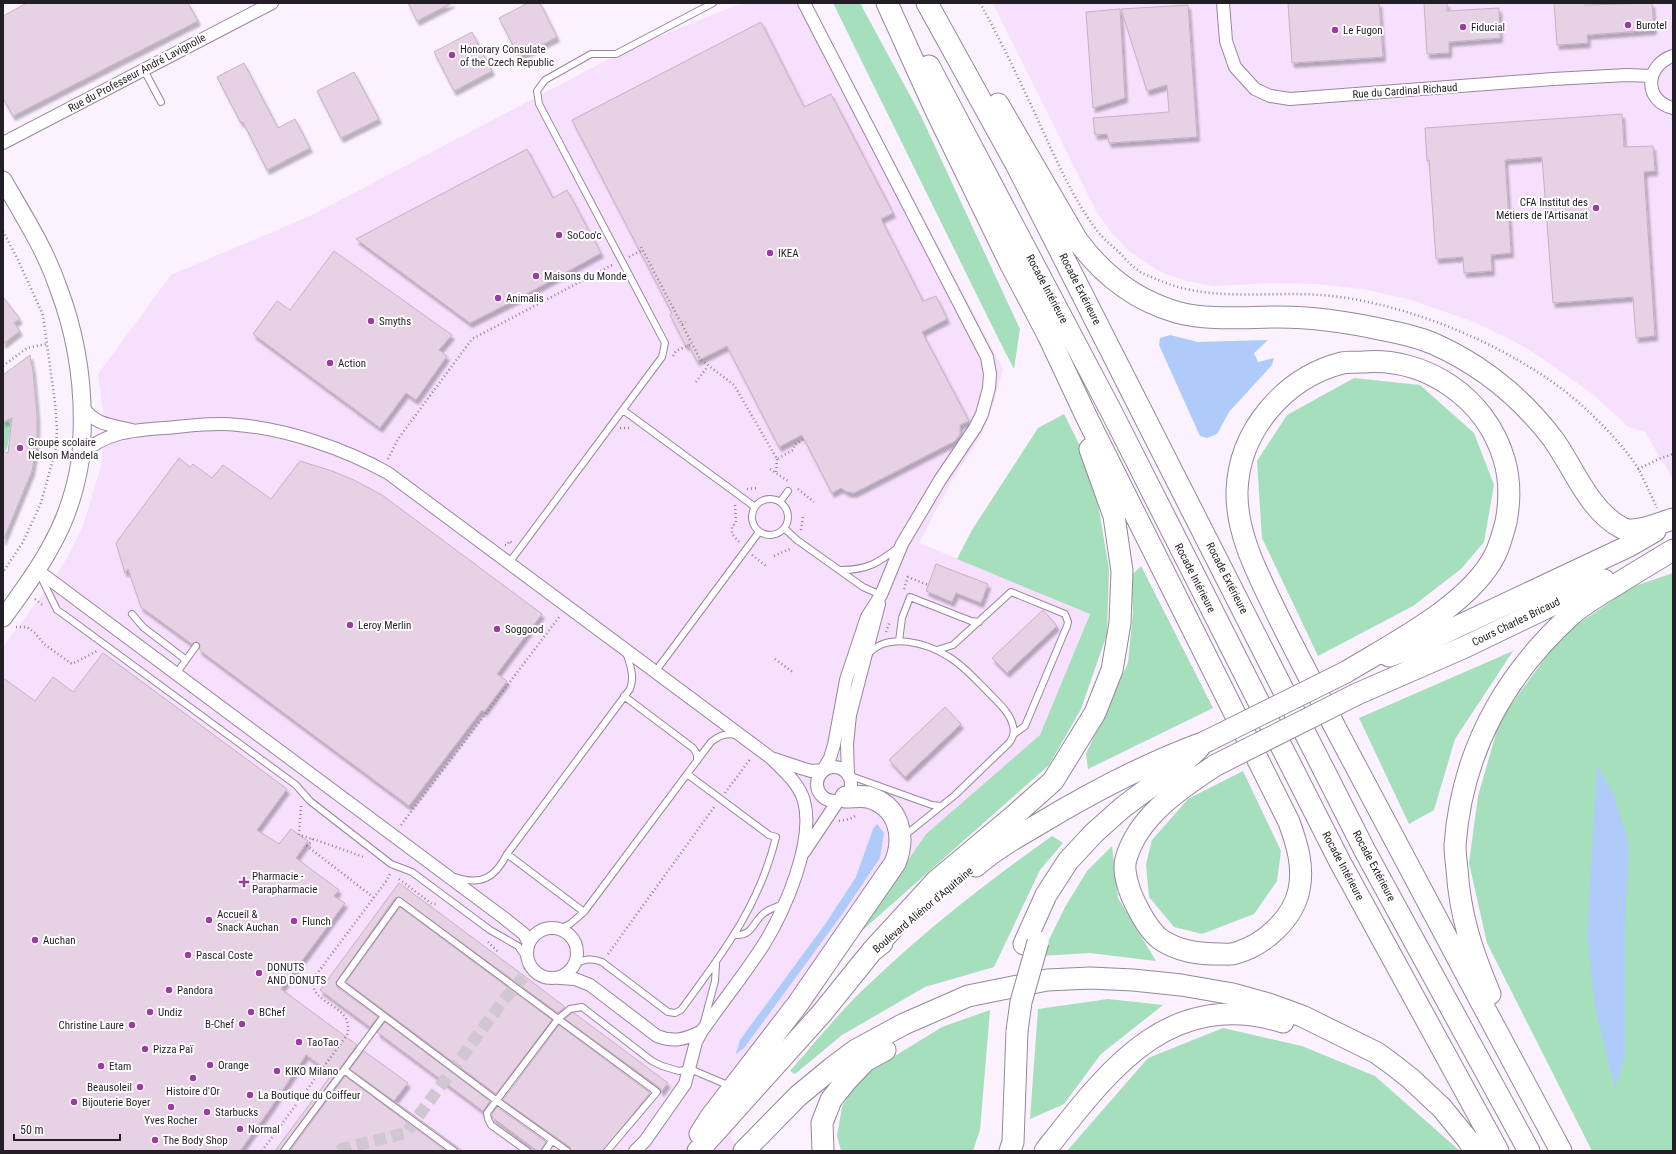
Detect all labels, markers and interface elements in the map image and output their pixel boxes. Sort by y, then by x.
place label: Burotel [1636,19,1667,32]
marker: Burotel [1623,20,1633,30]
place label: Fiducial [1471,21,1505,34]
marker: Fiducial [1458,22,1468,32]
place label: Le Fugon [1343,24,1383,37]
marker: Le Fugon [1330,25,1340,35]
street label: Rue du Professeur André Lavignolle [66,31,208,115]
place label: Honorary Consulate of the Czech Republic [460,43,554,69]
marker: Honorary Consulate of the Czech Republic [447,50,457,60]
street label: Rue du Cardinal Richaud [1352,81,1458,101]
place label: CFA Institut des Métiers de l'Artisanat [1496,196,1588,222]
marker: CFA Institut des Métiers de l'Artisanat [1591,203,1601,213]
place label: SoCoo'c [567,229,601,242]
marker: SoCoo'c [554,230,564,240]
place label: IKEA [778,247,799,260]
marker: IKEA [765,248,775,258]
street label: Rocade Extérieure [1056,251,1104,327]
street label: Rocade Intérieure [1023,252,1071,326]
place label: Maisons du Monde [544,270,627,283]
marker: Maisons du Monde [531,271,541,281]
place label: Animalis [506,292,544,305]
marker: Animalis [493,293,503,303]
place label: Smyths [379,315,411,328]
marker: Smyths [366,316,376,326]
place label: Action [338,357,366,370]
marker: Action [325,358,335,368]
place label: Groupe scolaire Nelson Mandela [28,436,98,462]
marker: Groupe scolaire Nelson Mandela [15,443,25,453]
street label: Rocade Extérieure [1203,540,1251,616]
street label: Rocade Intérieure [1172,541,1218,615]
street label: Cours Charles Bricaud [1470,595,1562,649]
place label: Leroy Merlin [358,619,411,632]
marker: Leroy Merlin [345,620,355,630]
place label: Soggood [505,623,544,636]
marker: Soggood [492,624,502,634]
street label: Rocade Extérieure [1350,828,1398,904]
street label: Rocade Intérieure [1319,829,1367,903]
street label: Boulevard Aliénor d'Aquitaine [870,864,976,956]
place label: Pharmacie - Parapharmacie [252,870,317,896]
marker: Pharmacie - Parapharmacie [239,877,249,887]
place label: Accueil & Snack Auchan [217,908,278,934]
marker: Accueil & Snack Auchan [204,915,214,925]
place label: Flunch [302,915,331,928]
marker: Flunch [289,916,299,926]
place label: Auchan [43,934,76,947]
marker: Auchan [30,935,40,945]
place label: Pascal Coste [196,949,253,962]
marker: Pascal Coste [183,950,193,960]
place label: DONUTS AND DONUTS [267,961,326,987]
marker: DONUTS AND DONUTS [254,968,264,978]
place label: Pandora [177,984,213,997]
marker: Pandora [164,985,174,995]
place label: Undiz [158,1006,182,1019]
place label: BChef [259,1006,286,1019]
marker: Undiz [145,1007,155,1017]
marker: BChef [246,1007,256,1017]
place label: B-Chef [205,1018,235,1031]
place label: Christine Laure [59,1019,124,1032]
marker: B-Chef [237,1019,247,1029]
marker: Christine Laure [127,1020,137,1030]
place label: TaoTao [307,1036,339,1049]
marker: TaoTao [294,1037,304,1047]
place label: Pizza Paï [153,1043,194,1056]
marker: Pizza Paï [140,1044,150,1054]
place label: Orange [218,1059,249,1072]
place label: Etam [109,1060,131,1073]
marker: Orange [205,1060,215,1070]
marker: Etam [96,1061,106,1071]
place label: KIKO Milano [285,1065,339,1078]
marker: KIKO Milano [272,1066,282,1076]
marker: Histoire d'Or [188,1073,198,1083]
place label: Beausoleil [87,1081,132,1094]
marker: Beausoleil [135,1082,145,1092]
place label: Histoire d'Or [166,1085,221,1098]
place label: La Boutique du Coiffeur [258,1089,361,1102]
marker: La Boutique du Coiffeur [245,1090,255,1100]
place label: Bijouterie Boyer [82,1096,151,1109]
marker: Bijouterie Boyer [69,1097,79,1107]
marker: Yves Rocher [166,1102,176,1112]
place label: Starbucks [215,1106,258,1119]
marker: Starbucks [202,1107,212,1117]
place label: Yves Rocher [144,1114,198,1127]
scale bar [14,1116,120,1142]
text: 50 m [20,1123,44,1137]
place label: Normal [248,1123,280,1136]
marker: Normal [235,1124,245,1134]
place label: The Body Shop [163,1134,228,1147]
marker: The Body Shop [150,1135,160,1145]

